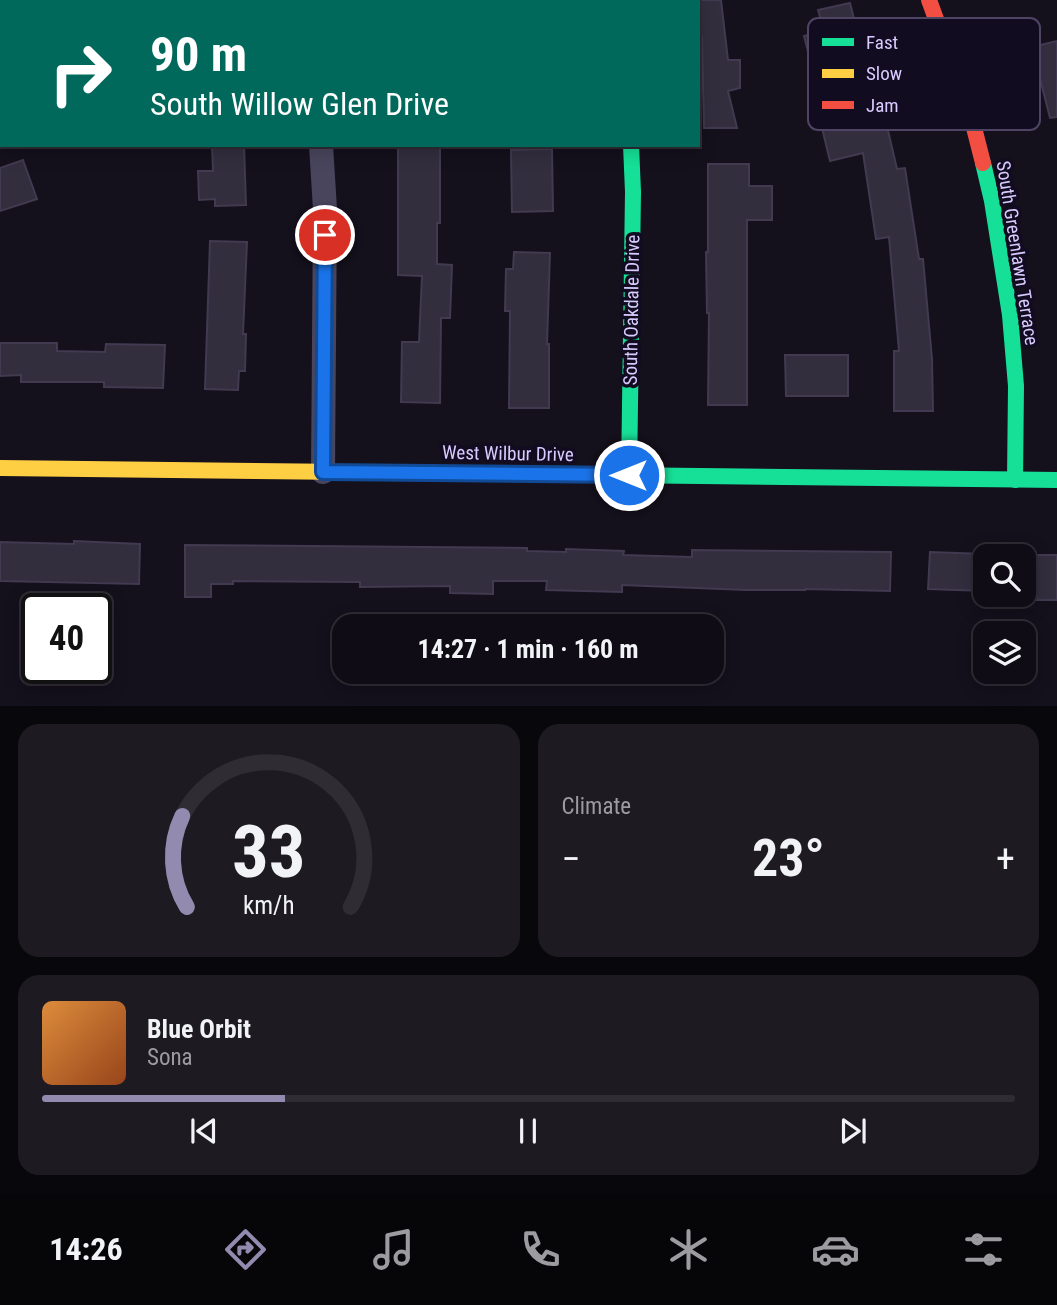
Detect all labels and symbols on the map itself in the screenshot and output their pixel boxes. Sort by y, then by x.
legend [808,18,1040,130]
text: Fast [866,31,898,54]
text: Slow [866,62,902,85]
text: Jam [866,94,899,117]
street label: South Greenlawn Terrace [992,159,1043,347]
pin [295,205,355,265]
street label: South Oakdale Drive [619,234,644,386]
position arrow [592,438,666,512]
street label: West Wilbur Drive [442,441,574,466]
speed limit sign: 40 [21,593,112,684]

